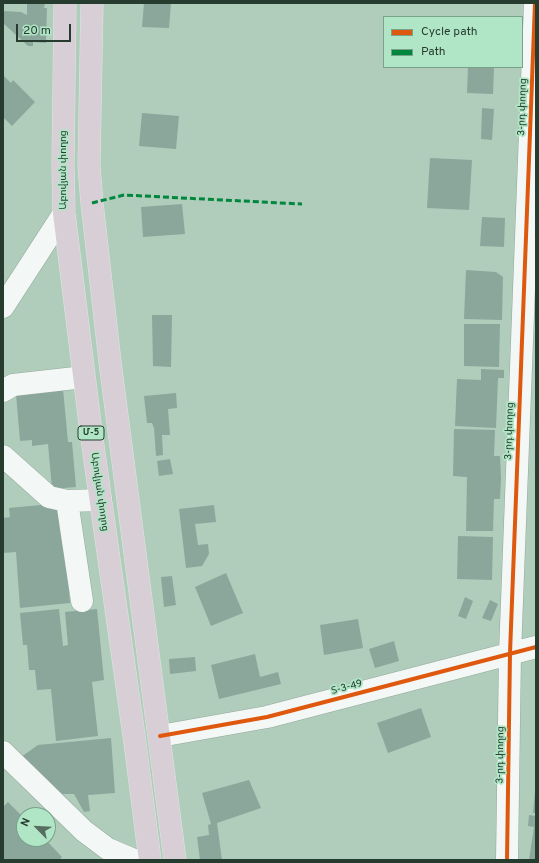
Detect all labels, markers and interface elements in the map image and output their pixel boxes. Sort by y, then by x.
scale bar [18,16,73,42]
legend [383,16,523,68]
text: 20 m [23,23,51,39]
text: Cycle path [421,24,478,40]
text: Path [421,44,446,60]
street label: 3-րդ փողոց [516,78,530,136]
street label: Աբովյան փողոց [58,130,70,210]
street label: 3-րդ փողոց [503,402,517,460]
road number: Մ-5 [78,426,104,440]
street label: Աբովյան փողոց [88,452,110,532]
street label: Տ-3-49 [330,678,364,698]
street label: 3-րդ փողոց [494,726,508,784]
north arrow [16,807,56,847]
text: N [18,816,34,829]

